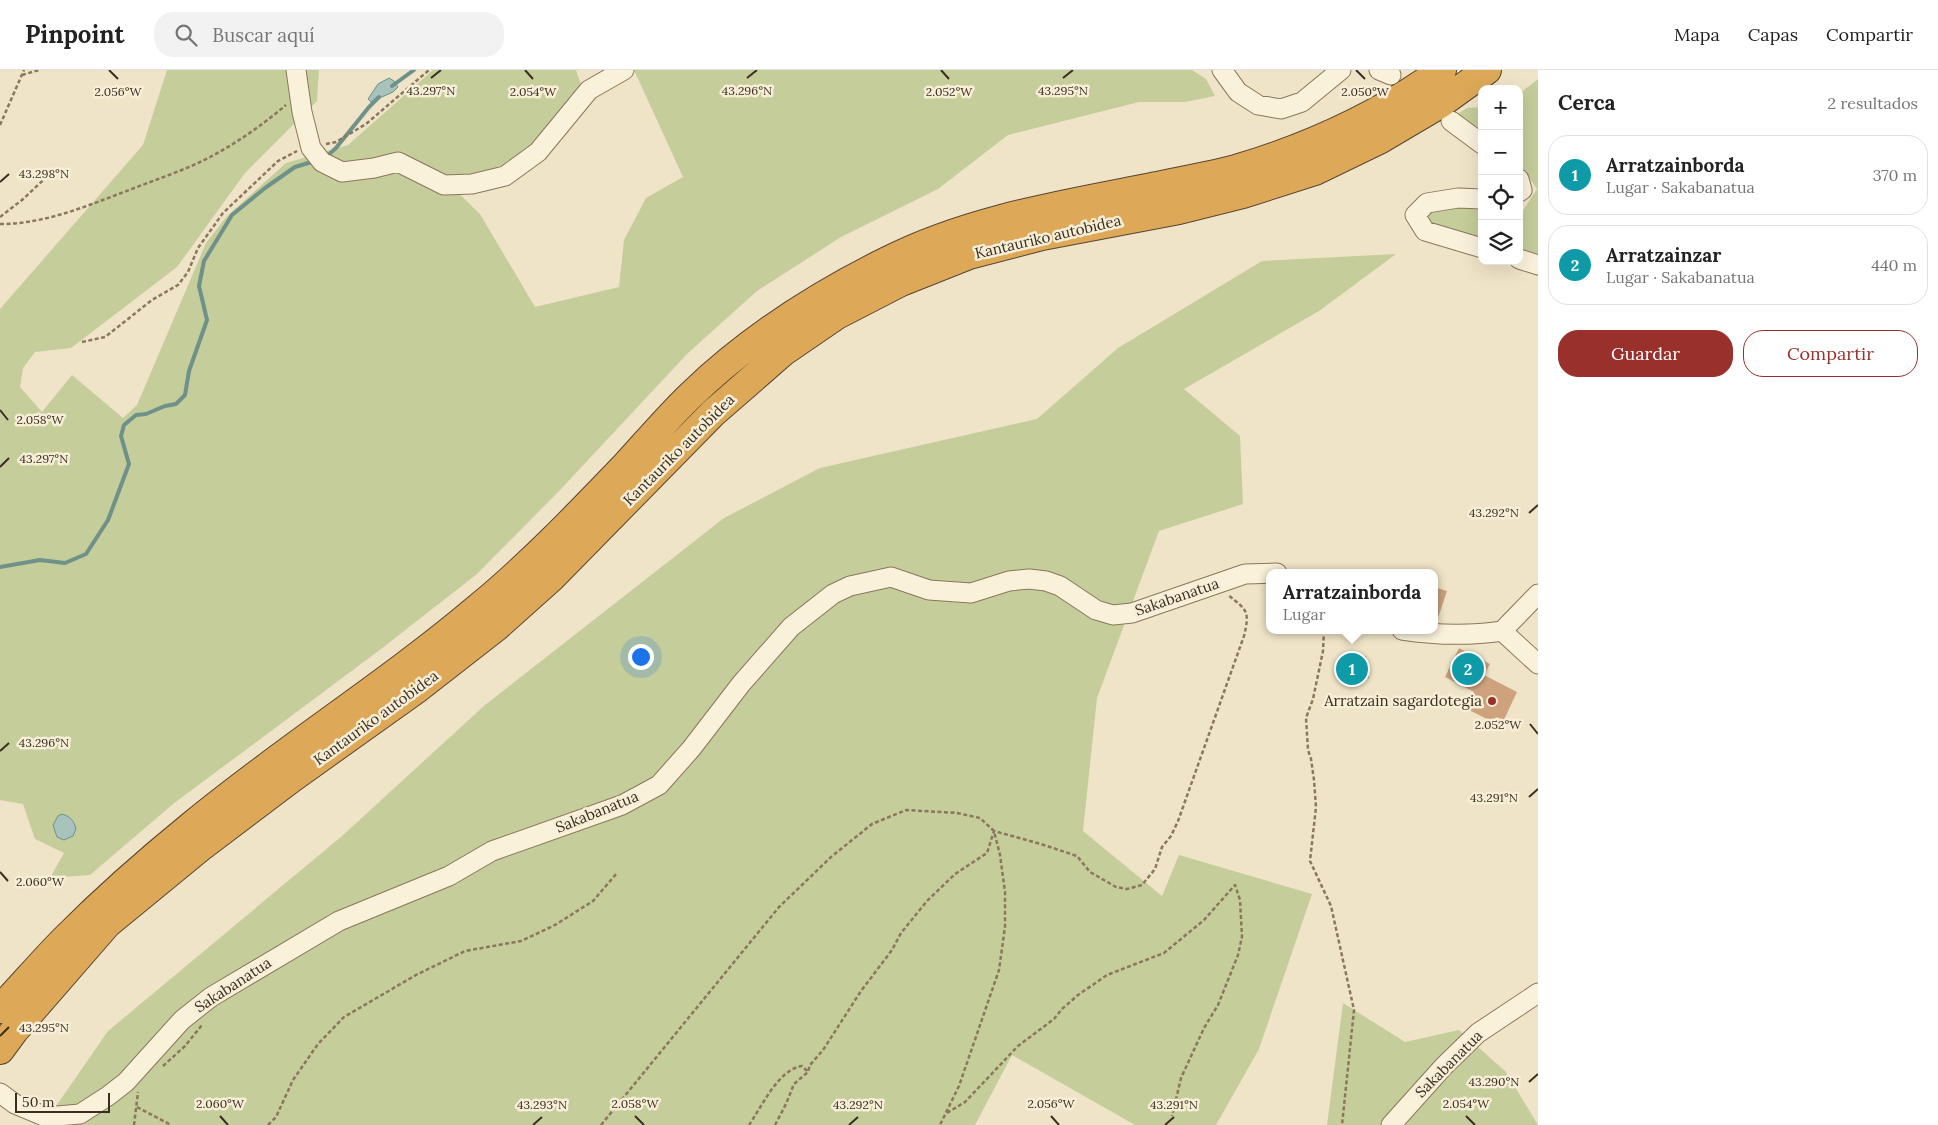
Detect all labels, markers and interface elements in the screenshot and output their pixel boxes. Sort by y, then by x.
search box [154,12,504,57]
text: Pinpoint [25,19,124,50]
icon: search [172,21,200,49]
text: Buscar aquí [212,23,315,47]
text: Mapa [1674,23,1720,46]
text: Capas [1748,23,1798,46]
text: Compartir [1826,23,1913,46]
text: 43.297°N [407,83,455,98]
text: 43.296°N [722,83,772,98]
text: 43.295°N [1038,83,1088,98]
text: 2.056°W [95,84,143,99]
text: 2.054°W [510,84,557,99]
text: 2.052°W [926,84,973,99]
text: 2.050°W [1341,84,1390,99]
map controls [1478,85,1523,265]
button: + [1478,85,1523,130]
text: Cerca [1558,89,1616,116]
text: 2 resultados [1828,93,1918,113]
button: − [1478,130,1523,175]
text: Arratzainborda [1606,153,1744,177]
text: 1 [1572,165,1578,185]
text: 370 m [1873,165,1917,185]
text: 43.298°N [19,166,69,181]
button: locate [1478,175,1523,220]
text: Lugar · Sakabanatua [1606,177,1755,197]
street label: Kantauriko autobidea [973,210,1123,263]
button: layers [1478,220,1523,265]
text: Arratzainzar [1606,243,1721,267]
text: 2 [1571,255,1579,275]
text: 440 m [1871,255,1917,275]
text: Lugar · Sakabanatua [1606,267,1755,287]
button: Guardar [1558,330,1733,377]
button: Compartir [1743,330,1918,377]
street label: Kantauriko autobidea [619,390,738,509]
text: 2.058°W [17,412,64,427]
text: 43.297°N [20,451,68,466]
text: 43.292°N [1469,505,1519,520]
popup [1266,569,1438,634]
street label: Sakabanatua [1132,573,1222,620]
text: Arratzainborda [1283,580,1421,604]
text: Lugar [1283,604,1326,624]
your location [628,644,654,670]
pin: 1 [1336,650,1368,688]
pin: 2 [1452,650,1484,688]
street label: Kantauriko autobidea [310,666,442,769]
place label: Arratzain sagardotegia [1323,691,1482,710]
marker: Arratzain sagardotegia [1486,695,1498,707]
text: 2.052°W [1475,717,1522,732]
text: 43.296°N [19,735,69,750]
street label: Sakabanatua [553,786,641,837]
text: 43.291°N [1470,790,1518,805]
text: 2.060°W [16,874,65,889]
street label: Sakabanatua [191,953,275,1016]
text: 43.295°N [19,1020,69,1035]
street label: Sakabanatua [1411,1026,1487,1101]
text: 43.290°N [1469,1074,1519,1089]
scale bar [15,1090,110,1113]
text: 50 m [22,1093,55,1111]
text: 2.060°W [196,1096,245,1111]
text: 2.058°W [612,1096,659,1111]
text: 2.056°W [1028,1096,1076,1111]
text: 2.054°W [1443,1096,1490,1111]
text: 43.293°N [517,1097,567,1112]
text: 43.292°N [833,1097,883,1112]
text: 43.291°N [1150,1097,1198,1112]

